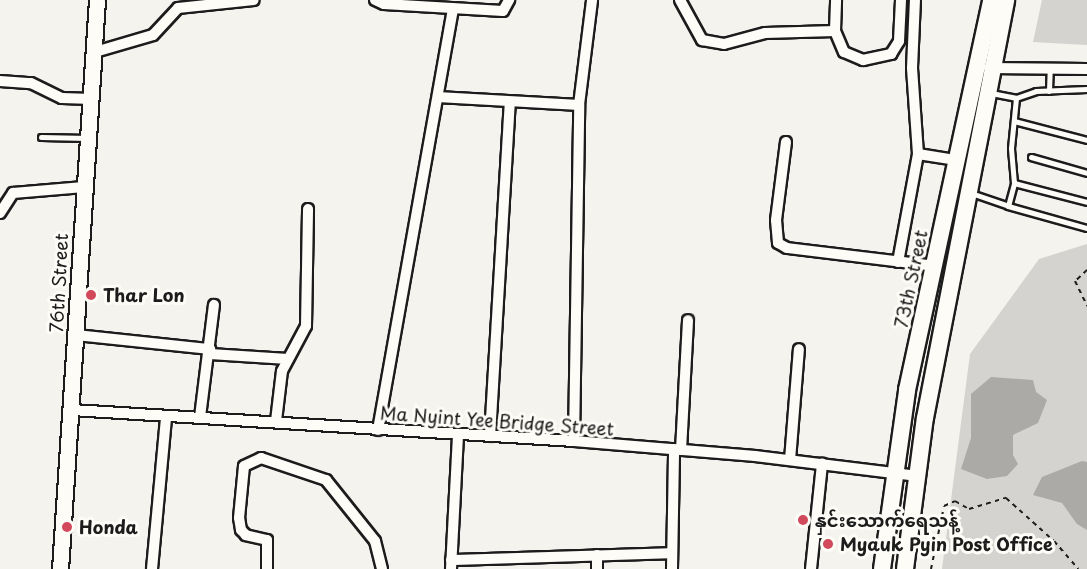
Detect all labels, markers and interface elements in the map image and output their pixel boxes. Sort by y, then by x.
street label: 73th Street [890,228,932,330]
street label: 76th Street [46,232,72,334]
place label: Thar Lon [103,284,184,306]
marker: Thar Lon [84,288,98,302]
street label: Ma Nyint Yee Bridge Street [378,402,616,440]
place label: နှင်းသောက်ရေသန့် [815,509,958,531]
marker: နှင်းသောက်ရေသန့် [796,513,810,527]
place label: Honda [79,516,138,538]
marker: Honda [60,520,74,534]
place label: Myauk Pyin Post Office [840,533,1053,555]
marker: Myauk Pyin Post Office [821,537,835,551]

